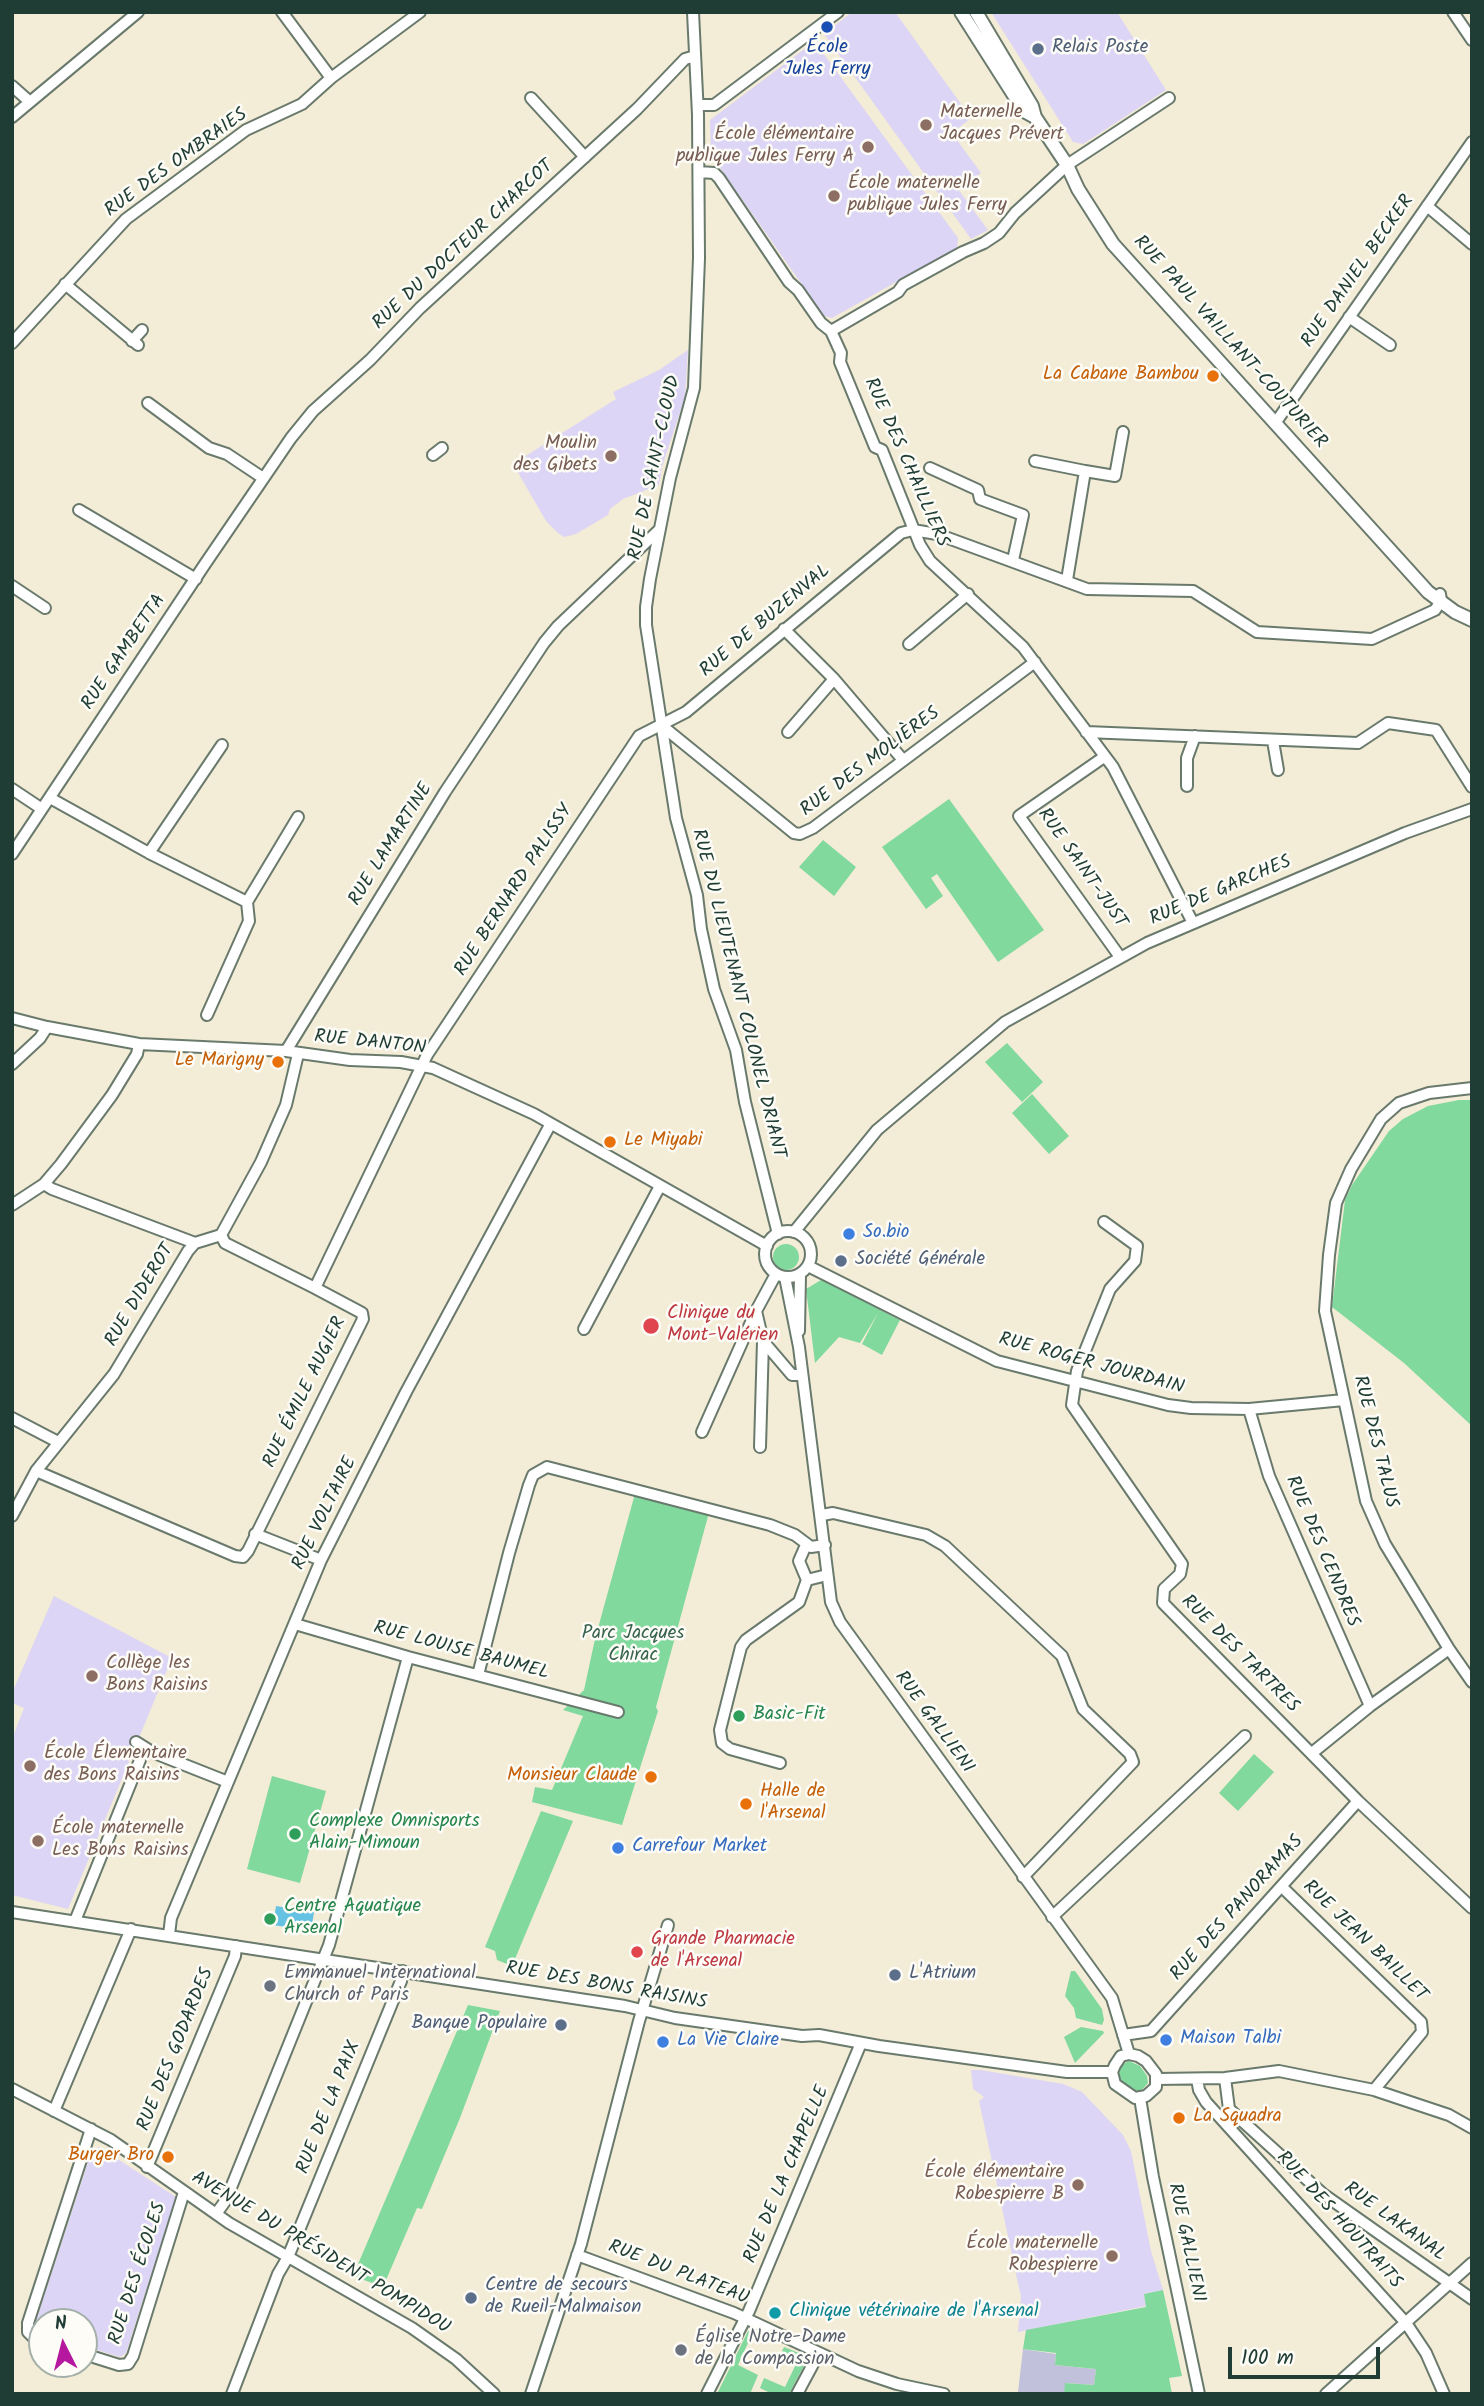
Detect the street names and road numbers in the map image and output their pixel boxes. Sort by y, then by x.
street label: RUE DES OMBRAIES [101,105,253,223]
street label: RUE DU DOCTEUR CHARCOT [369,156,559,336]
street label: RUE DANIEL BECKER [1298,191,1420,353]
street label: RUE PAUL VAILLANT-COUTURIER [1127,232,1331,454]
street label: RUE DE SAINT-CLOUD [625,373,687,563]
street label: RUE DES CHAILLIERS [857,375,953,551]
street label: RUE DE BUZENVAL [696,561,836,683]
street label: RUE GAMBETTA [78,591,172,715]
street label: RUE DES MOLIÈRES [797,703,945,823]
street label: RUE LAMARTINE [345,779,439,911]
street label: RUE BERNARD PALISSY [451,801,579,981]
street label: RUE SAINT-JUST [1031,805,1131,933]
street label: RUE DU LIEUTENANT COLONEL DRIANT [685,827,789,1161]
street label: RUE DE GARCHES [1147,852,1295,932]
street label: RUE DANTON [313,1027,427,1061]
street label: RUE DIDEROT [101,1241,181,1351]
street label: RUE ÉMILE AUGIER [260,1314,352,1472]
street label: RUE ROGER JOURDAIN [996,1329,1186,1401]
street label: RUE DES TALUS [1347,1373,1401,1511]
street label: RUE VOLTAIRE [289,1454,363,1574]
street label: RUE DES CENDRES [1279,1473,1363,1631]
street label: RUE DES TARTRES [1175,1591,1303,1719]
street label: RUE LOUISE BAUMEL [371,1618,551,1686]
street label: RUE GALLIENI [888,1667,978,1779]
street label: RUE DES PANORAMAS [1167,1832,1309,1986]
street label: RUE JEAN BAILLET [1297,1877,1431,2007]
street label: RUE DES BONS RAISINS [504,1958,708,2016]
street label: RUE DES GODARDES [134,1965,220,2135]
street label: RUE DE LA PAIX [293,2038,367,2178]
street label: RUE DE LA CHAPELLE [740,2083,836,2267]
street label: RUE DES HOUTRAITS [1270,2148,1406,2294]
street label: AVENUE DU PRÉSIDENT POMPIDOU [186,2168,454,2340]
street label: RUE LAKANAL [1338,2178,1450,2268]
street label: RUE GALLIENI [1161,2182,1209,2304]
street label: RUE DES ÉCOLES [105,2200,173,2348]
street label: RUE DU PLATEAU [604,2237,752,2311]

